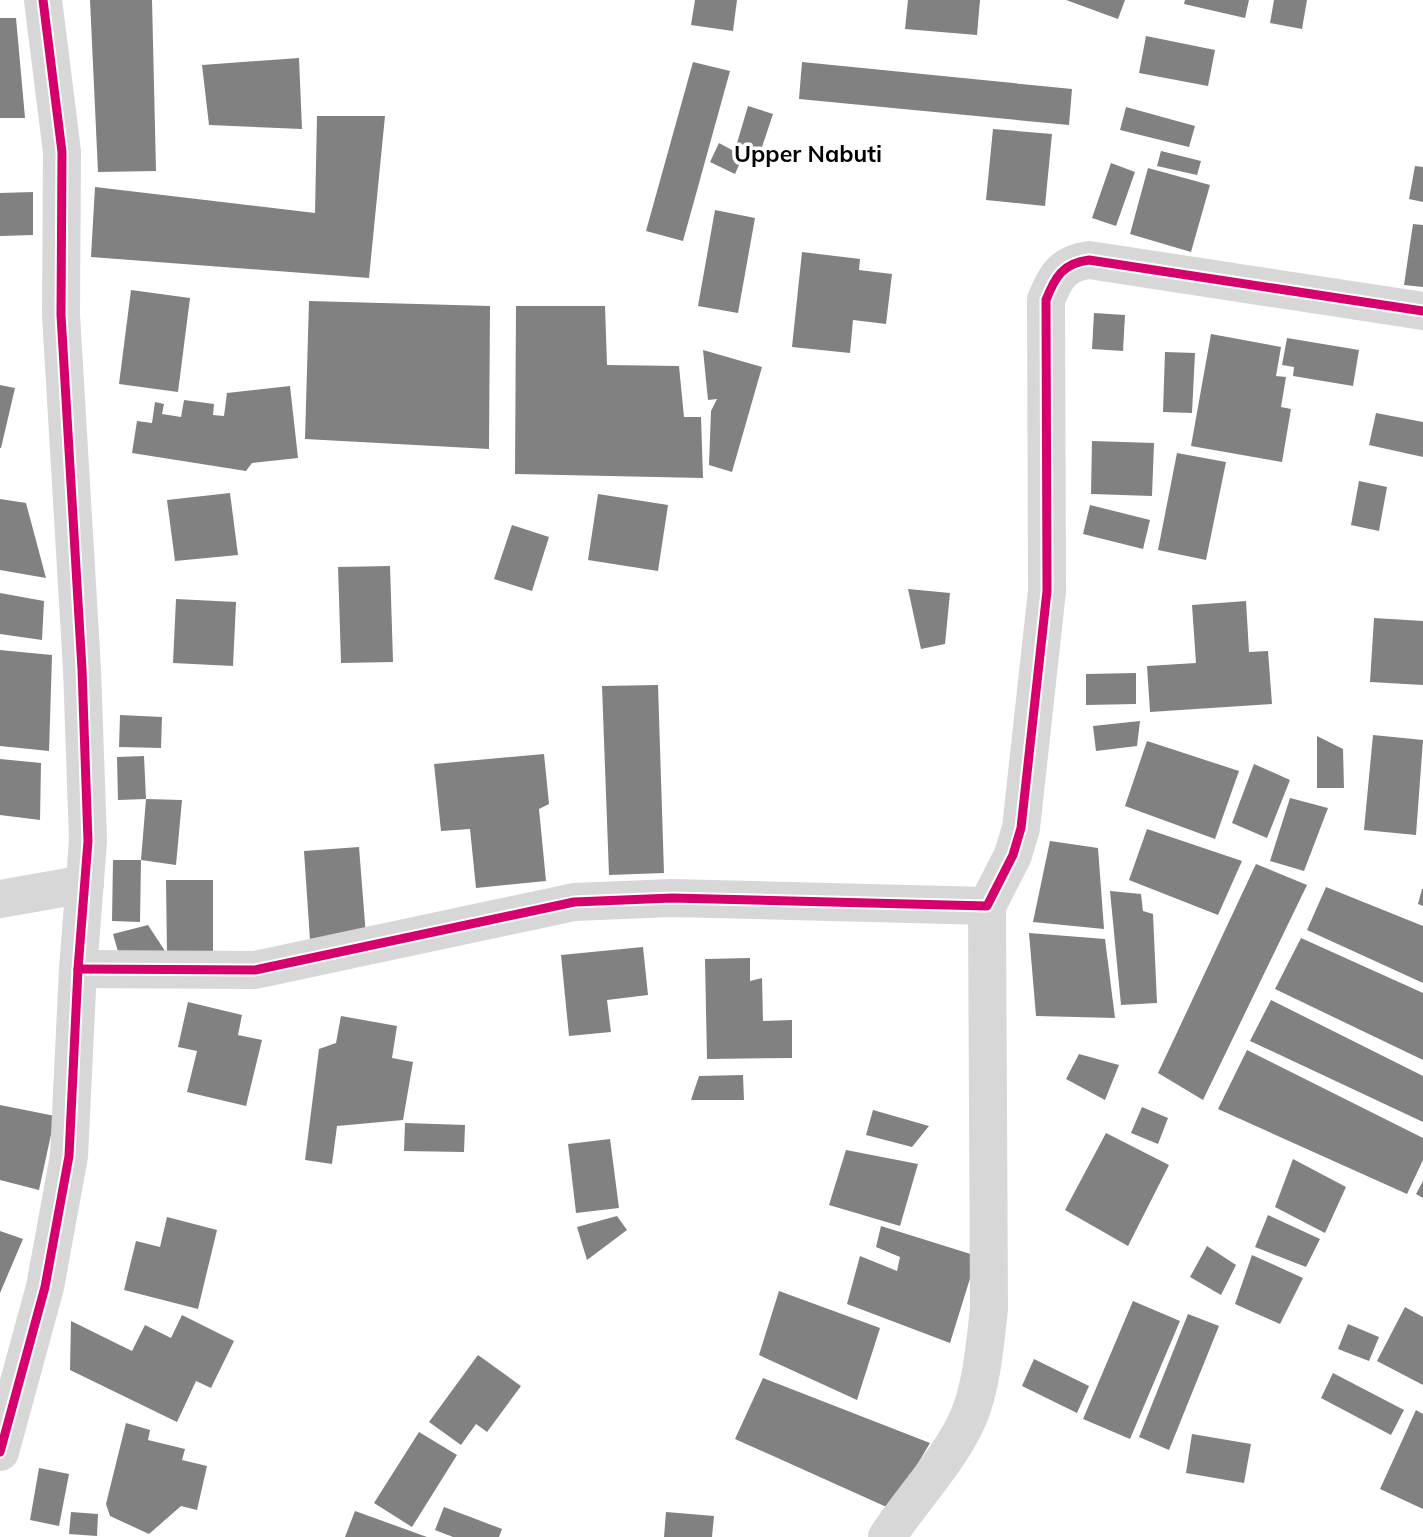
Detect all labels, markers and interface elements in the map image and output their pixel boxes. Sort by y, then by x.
district label: Upper Nabuti [734,139,882,168]

